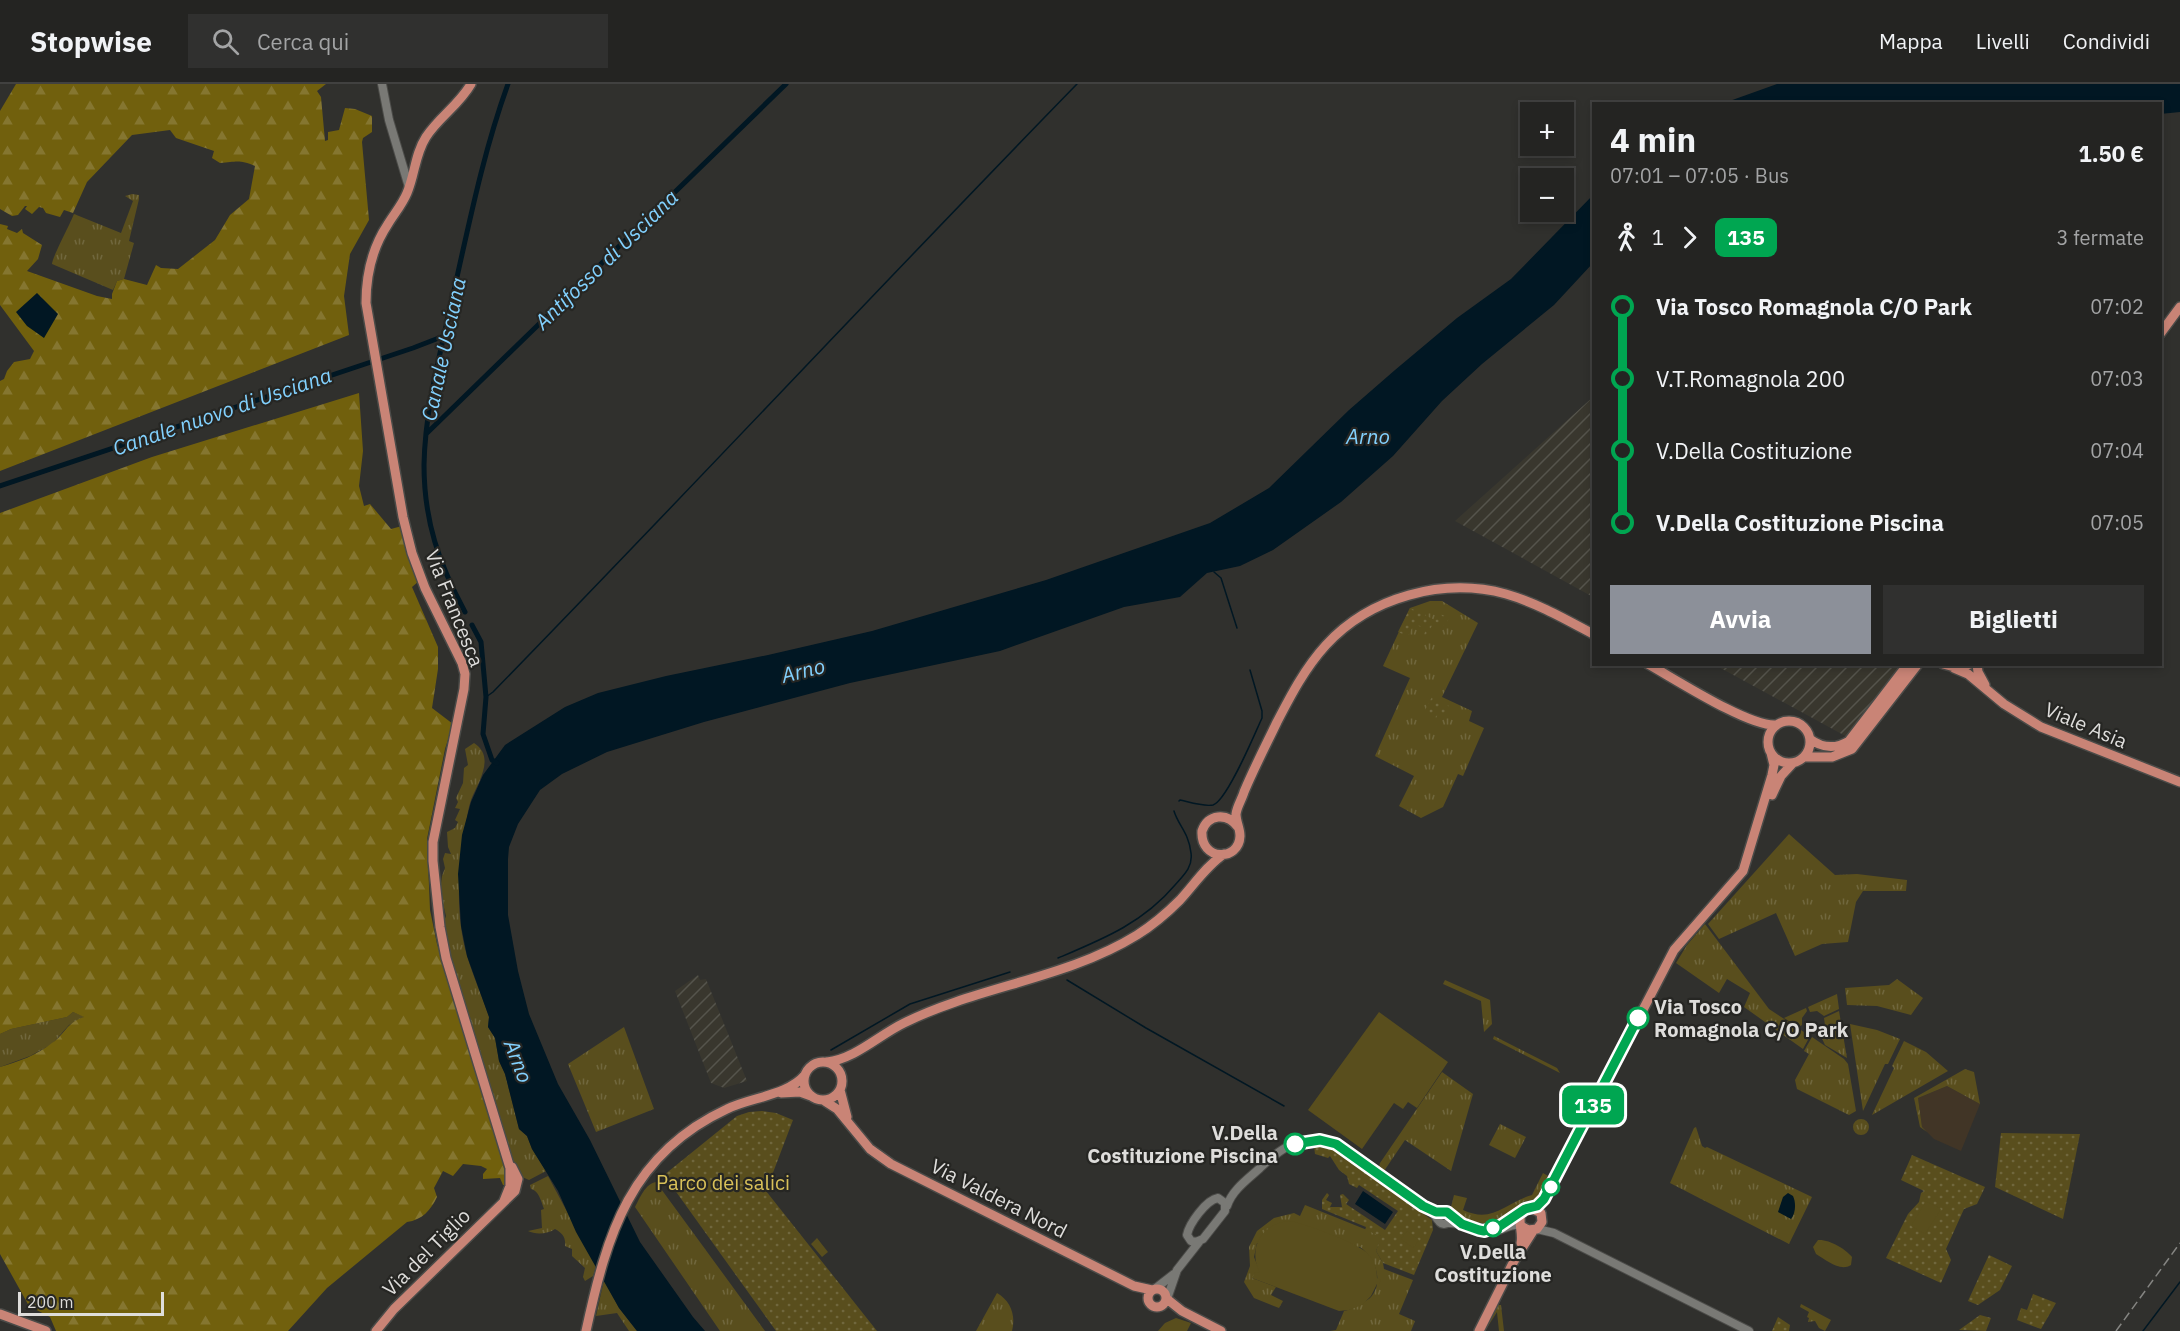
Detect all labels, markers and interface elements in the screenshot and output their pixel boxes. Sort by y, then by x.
search box [188,14,608,68]
text: Stopwise [30,23,152,60]
icon: search [209,25,242,58]
text: Cerca qui [257,27,349,56]
text: Mappa [1879,27,1943,55]
text: Livelli [1976,27,2030,55]
text: Condividi [2063,27,2150,55]
map controls [1520,102,1574,222]
button: + [1520,102,1574,156]
text: 4 min [1610,118,1696,161]
text: 1.50 € [2079,139,2144,168]
text: 07:01 – 07:05 · Bus [1610,162,1789,189]
button: − [1520,168,1574,222]
water label: Antifosso di Usciana [527,183,684,336]
icon: walk [1610,221,1643,254]
icon: forward [1673,221,1706,254]
text: 135 [1727,223,1765,251]
text: 1 [1652,224,1664,251]
text: 3 fermate [2057,224,2144,251]
water label: Canale Usciana [414,275,472,423]
text: Via Tosco Romagnola C/O Park [1656,292,1972,321]
text: 07:02 [2090,293,2144,320]
water label: Canale nuovo di Usciana [109,360,335,462]
text: V.T.Romagnola 200 [1656,364,1845,393]
text: 07:03 [2090,365,2144,392]
water label: Arno [1345,422,1390,450]
text: V.Della Costituzione [1656,436,1852,465]
text: 07:04 [2090,437,2144,464]
text: V.Della Costituzione Piscina [1656,508,1944,537]
text: 07:05 [2090,509,2144,536]
street label: Via Francesca [419,545,491,671]
button: Avvia [1610,585,1871,654]
button: Biglietti [1883,585,2144,654]
water label: Arno [777,651,828,689]
street label: Viale Asia [2041,696,2132,755]
place label: Via Tosco Romagnola C/O Park [1654,993,1849,1043]
marker: Via Tosco Romagnola C/O Park [1627,1007,1649,1029]
water label: Arno [498,1034,540,1087]
line badge: 135 [1558,1086,1628,1124]
text: 135 [1574,1091,1612,1119]
place label: V.Della Costituzione Piscina [1087,1119,1278,1169]
marker: V.Della Costituzione Piscina [1284,1133,1306,1155]
street label: Via Valdera Nord [926,1152,1072,1244]
park label: Parco dei salici [656,1169,790,1196]
unlabelled marker [1542,1178,1560,1196]
street label: Via del Tiglio [376,1202,476,1302]
marker: V.Della Costituzione [1484,1219,1502,1237]
place label: V.Della Costituzione [1434,1238,1552,1288]
scale bar [18,1289,164,1316]
text: 200 m [27,1292,74,1312]

